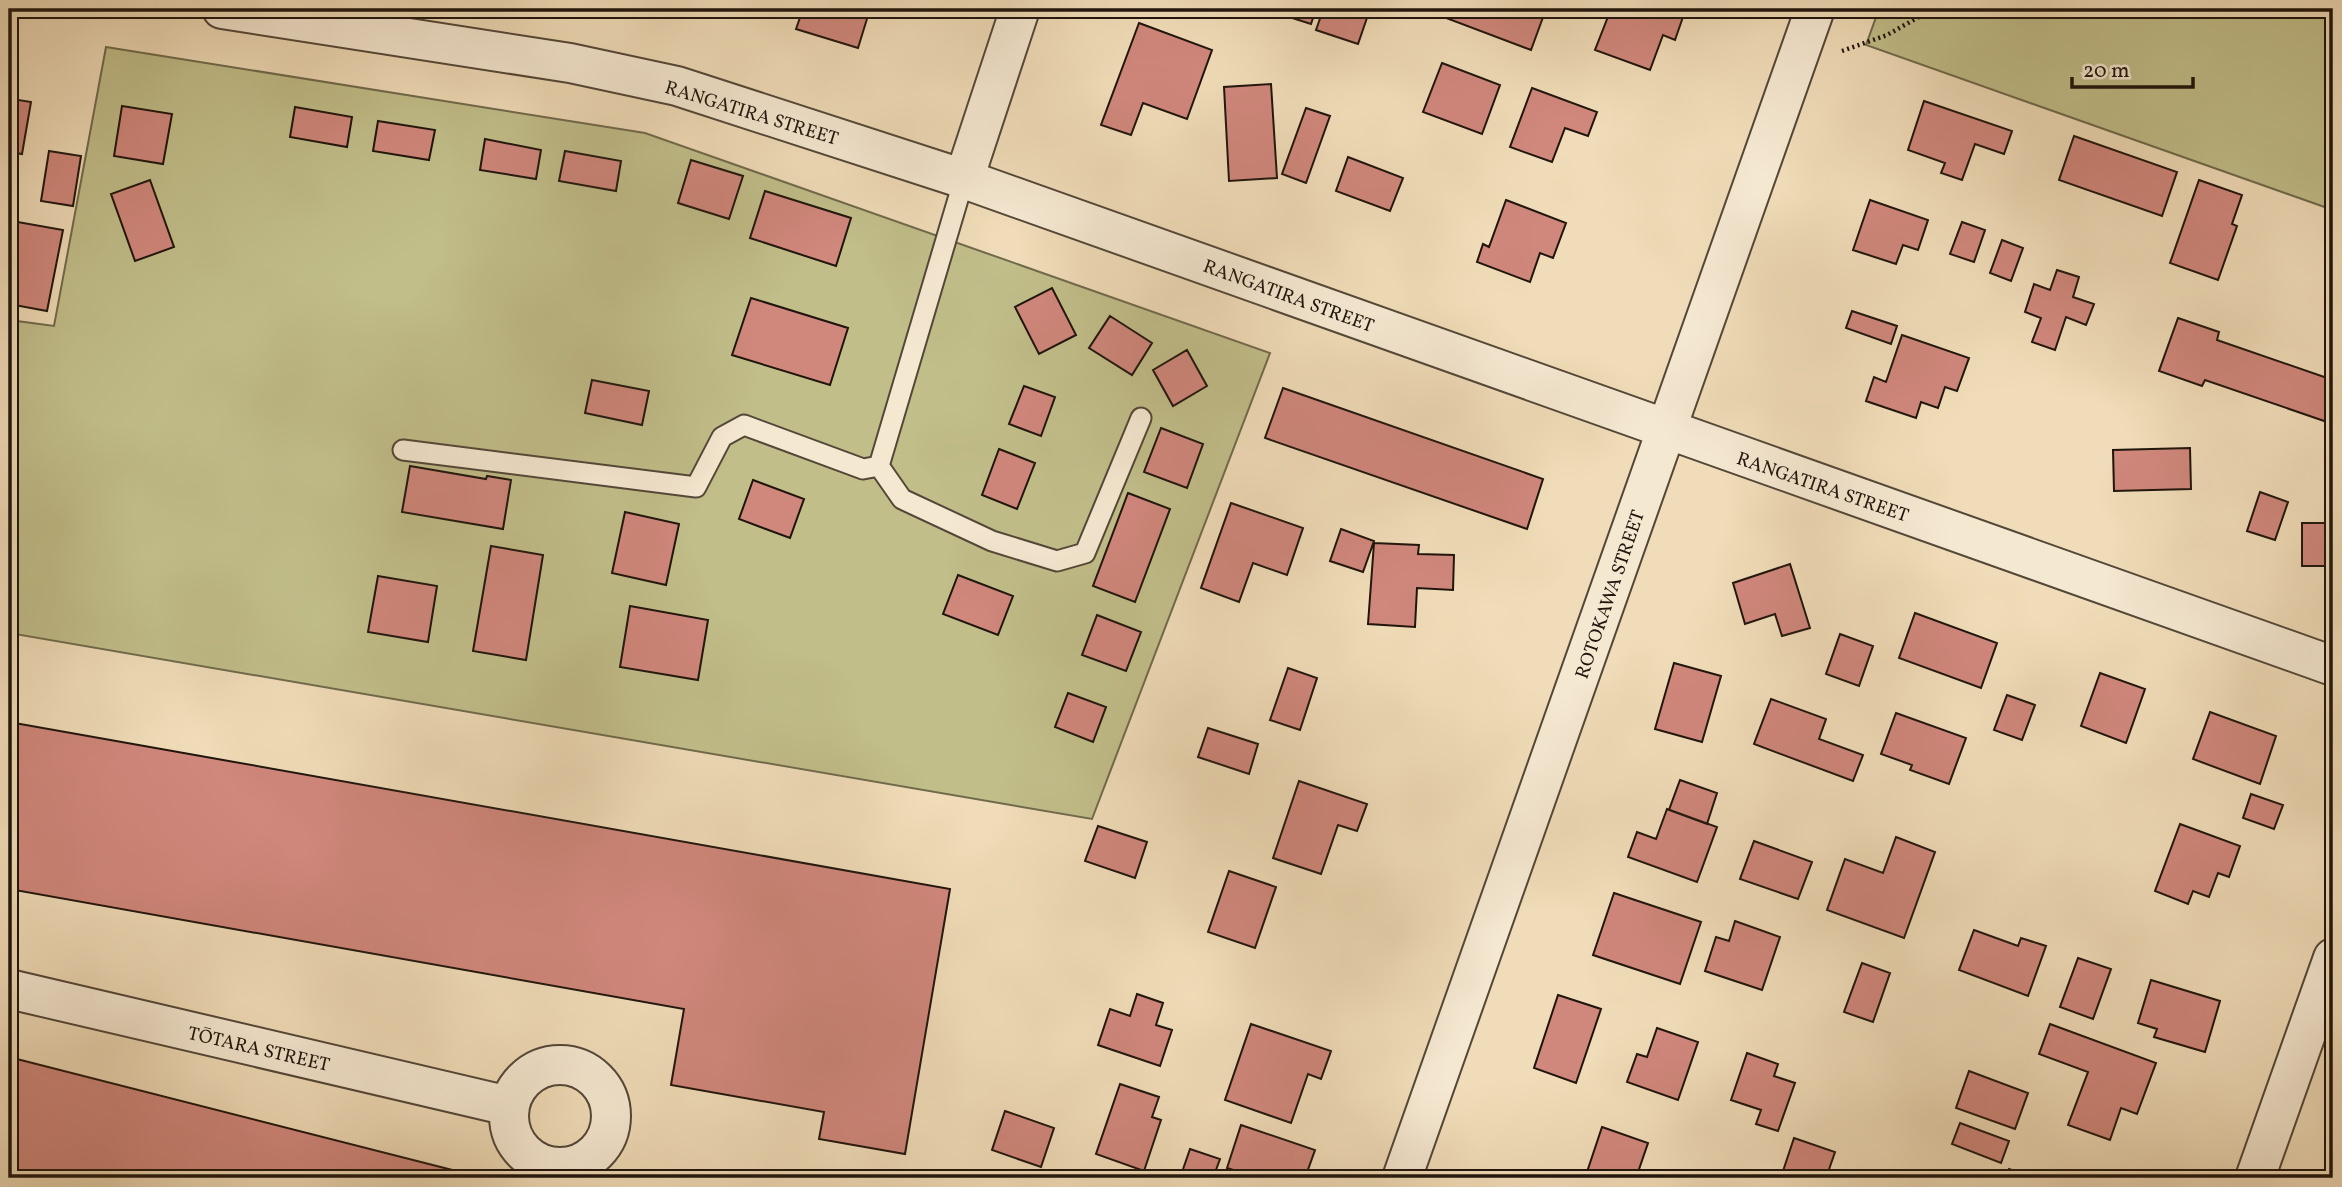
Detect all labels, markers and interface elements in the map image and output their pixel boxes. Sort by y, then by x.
scale bar [2072,46,2193,90]
text: 20 m [2083,57,2129,86]
street label: RANGATIRA STREET [661,75,841,153]
street label: RANGATIRA STREET [1199,254,1377,340]
street label: RANGATIRA STREET [1733,446,1912,530]
street label: ROTOKAWA STREET [1570,507,1652,683]
street label: TŌTARA STREET [185,1021,332,1079]

